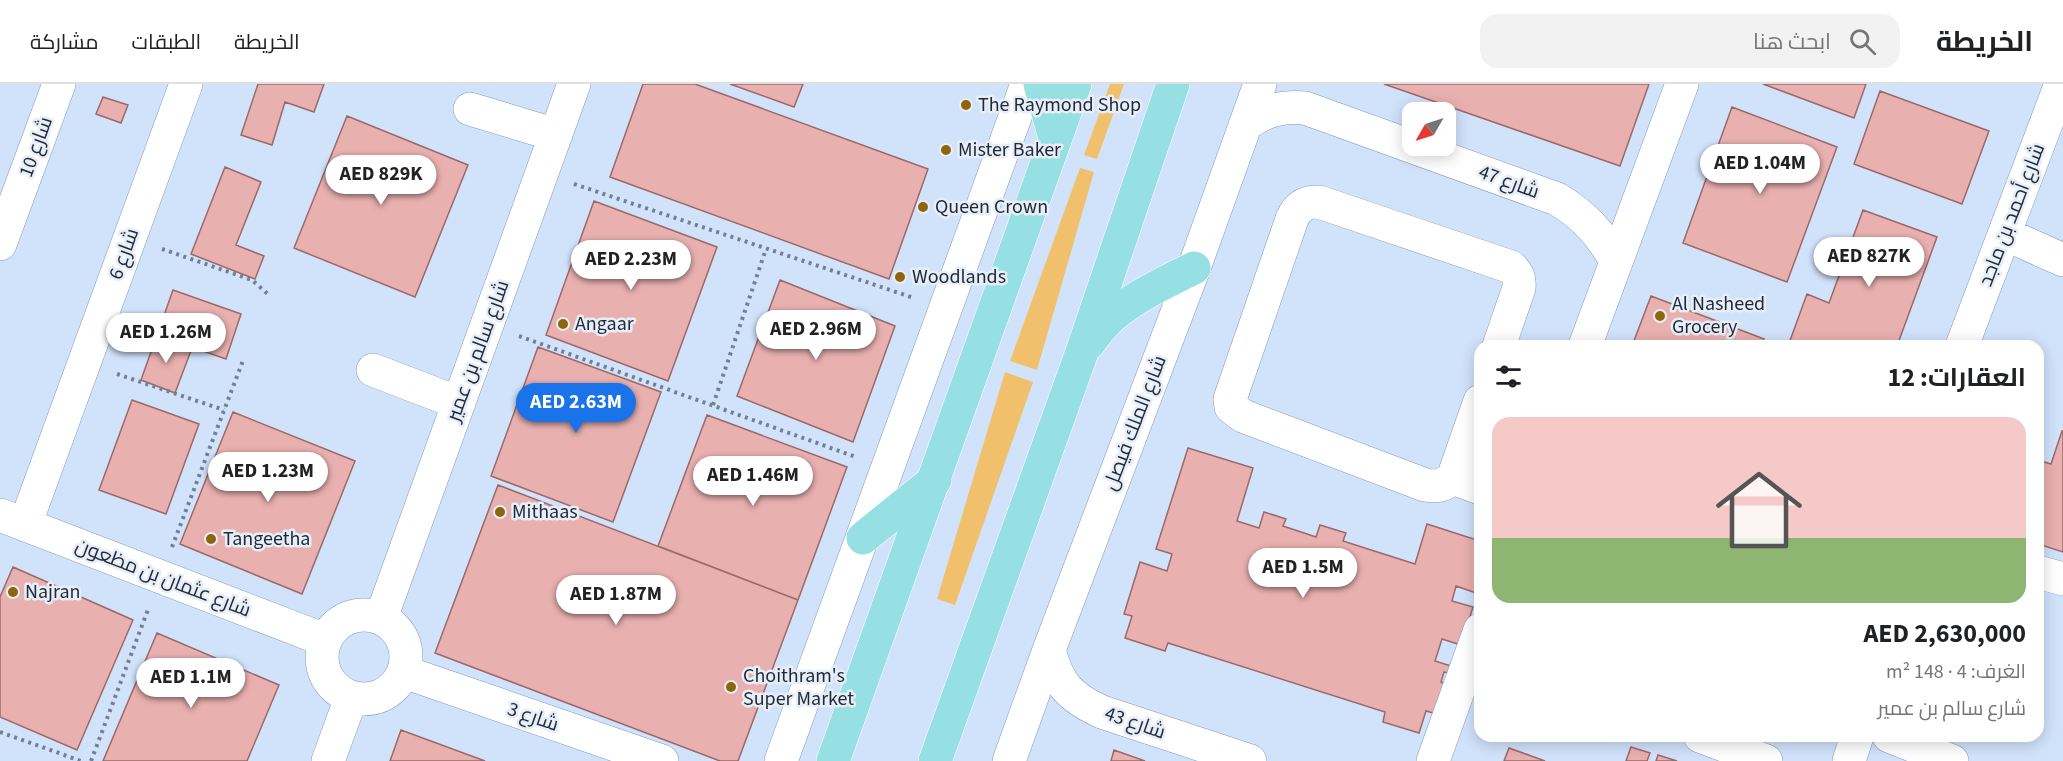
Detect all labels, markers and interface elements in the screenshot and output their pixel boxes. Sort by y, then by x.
search box [1480,14,1900,68]
text: الخريطة [1936,22,2033,62]
icon: search [1846,25,1879,58]
text: ابحث هنا [1753,26,1831,58]
text: مشاركة [30,27,99,57]
text: الطبقات [132,27,201,57]
text: الخريطة [234,27,300,57]
place label: The Raymond Shop [978,91,1141,119]
marker: The Raymond Shop [959,98,973,112]
north arrow [1402,102,1456,156]
map controls [1402,102,1456,156]
street label: شارع 10 [12,113,60,181]
place label: Mister Baker [958,136,1061,164]
street label: شارع أحمد بن ماجد [1972,139,2052,291]
marker: Mister Baker [939,143,953,157]
pin: AED 1.04M [1691,144,1829,195]
text: AED 1.04M [1714,149,1806,177]
pin: AED 829K [319,155,443,206]
street label: شارع 47 [1475,158,1543,206]
text: AED 829K [339,160,423,188]
place label: Queen Crown [935,193,1048,221]
marker: Queen Crown [916,200,930,214]
street label: شارع 6 [102,224,146,284]
pin: AED 827K [1807,237,1931,288]
pin: AED 2.23M [562,240,700,291]
text: AED 827K [1827,242,1911,270]
text: AED 2.23M [585,245,677,273]
place label: Woodlands [912,263,1006,291]
marker: Woodlands [893,270,907,284]
street label: شارع سالم بن عمير [439,276,517,426]
place label: Al Nasheed Grocery [1672,290,1765,341]
marker: Al Nasheed Grocery [1653,309,1667,323]
place label: Angaar [575,310,634,338]
pin: AED 2.96M [747,310,885,361]
pin: AED 1.26M [97,313,235,364]
text: AED 2.96M [770,315,862,343]
marker: Angaar [556,317,570,331]
text: AED 1.26M [120,318,212,346]
street label: شارع الملك فيصل [1096,351,1174,495]
text: العقارات: 12 [1887,359,2026,396]
icon: filters [1492,360,1525,393]
pin: AED 2.63M [507,383,645,434]
text: AED 2.63M [530,388,622,416]
pin: AED 1.23M [199,452,337,503]
pin: AED 1.46M [684,456,822,507]
icon: home [1705,456,1813,564]
text: AED 1.23M [222,457,314,485]
text: AED 1.46M [707,461,799,489]
place label: Mithaas [512,498,578,526]
marker: Mithaas [493,505,507,519]
place label: Tangeetha [223,525,310,553]
street label: شارع عثمان بن مظعون [71,532,255,624]
marker: Tangeetha [204,532,218,546]
pin: AED 1.5M [1241,548,1365,599]
text: AED 1.5M [1262,553,1344,581]
pin: AED 1.87M [547,575,685,626]
place label: Najran [25,578,80,606]
text: AED 1.87M [570,580,662,608]
marker: Najran [6,585,20,599]
text: AED 2,630,000 [1863,615,2026,652]
pin: AED 1.1M [129,658,253,709]
text: الغرف: 4 · 148 m² [1886,658,2026,686]
place label: Choithram's Super Market [743,662,854,713]
text: AED 1.1M [150,663,232,691]
marker: Choithram's Super Market [724,680,738,694]
street label: شارع 3 [504,695,562,739]
text: شارع سالم بن عمير [1878,695,2026,723]
street label: شارع 43 [1101,700,1169,746]

